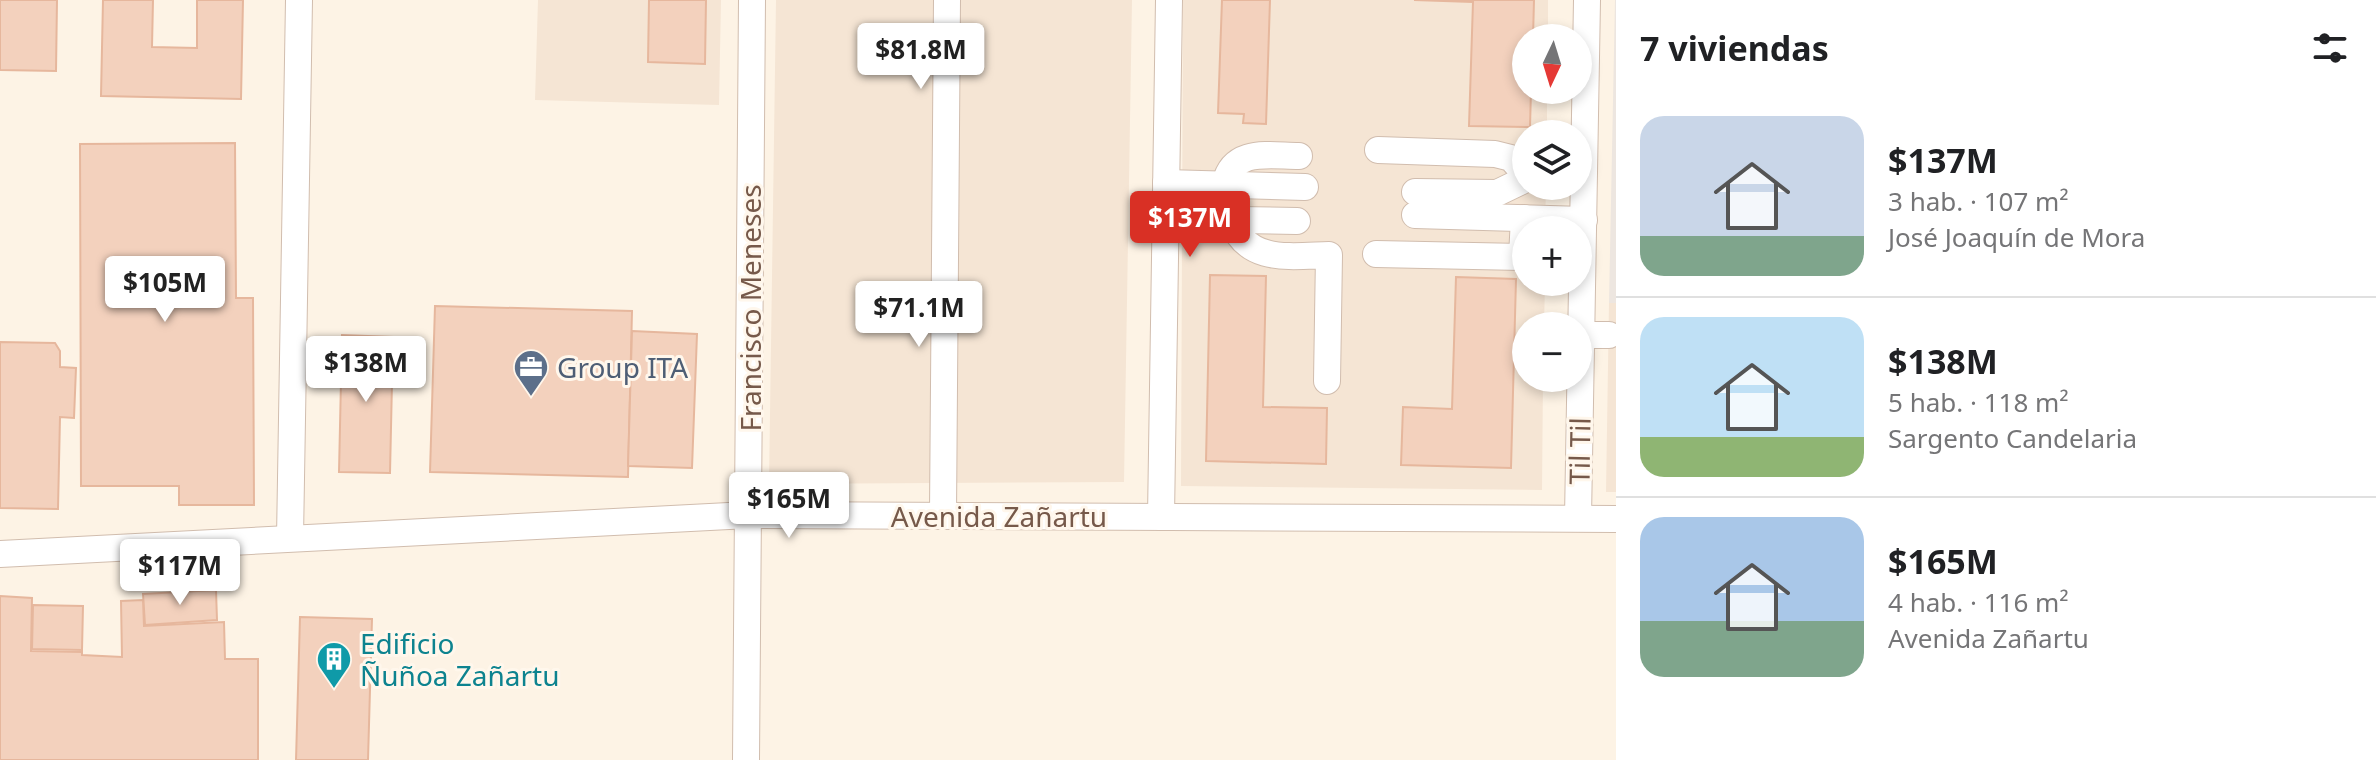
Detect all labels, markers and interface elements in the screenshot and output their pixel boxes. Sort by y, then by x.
pin: $81.8M [856,23,986,91]
north arrow [1512,24,1592,104]
map controls [1512,24,1592,392]
text: 7 viviendas [1640,25,1829,71]
icon: filters [2308,26,2352,70]
text: $81.8M [875,31,967,67]
button: layers [1512,120,1592,200]
text: $137M [1888,137,1998,183]
icon: home [1704,148,1800,244]
text: 3 hab. · 107 m² [1888,183,2069,219]
street label: Francisco Meneses [731,184,769,432]
pin: $137M [1134,191,1246,259]
text: $137M [1148,199,1232,235]
button: + [1512,216,1592,296]
text: José Joaquín de Mora [1888,219,2145,255]
pin: $105M [109,256,221,324]
text: $105M [123,264,207,300]
pin: $71.1M [854,281,984,349]
text: $71.1M [873,289,965,325]
button: − [1512,312,1592,392]
pin: $138M [310,336,422,404]
text: $138M [1888,338,1998,384]
text: $138M [324,344,408,380]
office icon: Group ITA [512,348,550,398]
place label: Group ITA [557,348,688,386]
icon: home [1704,349,1800,445]
text: 5 hab. · 118 m² [1888,384,2069,420]
street label: Til Til [1559,417,1599,485]
text: Sargento Candelaria [1888,420,2137,456]
pin: $165M [733,472,845,540]
text: $165M [747,480,831,516]
street label: Avenida Zañartu [891,497,1107,535]
text: $165M [1888,538,1998,584]
pin: $117M [124,539,236,607]
text: $117M [138,547,222,583]
icon: home [1704,549,1800,645]
text: 4 hab. · 116 m² [1888,584,2069,620]
text: Avenida Zañartu [1888,620,2089,656]
place label: Edificio Ñuñoa Zañartu [360,624,560,694]
building icon: Edificio Ñuñoa Zañartu [315,640,353,690]

